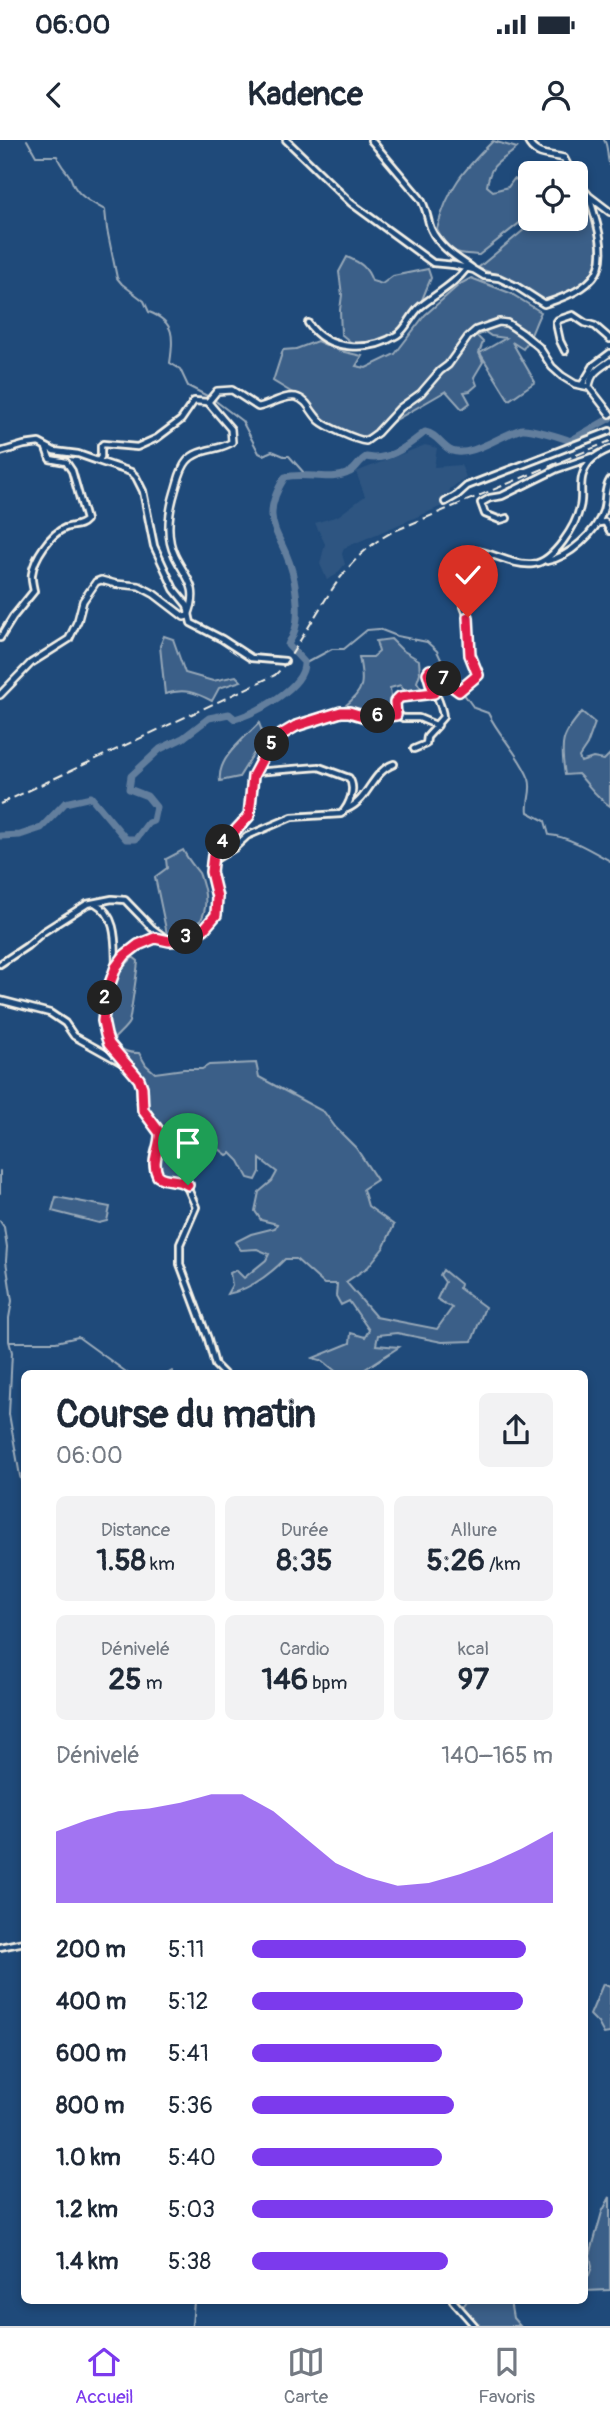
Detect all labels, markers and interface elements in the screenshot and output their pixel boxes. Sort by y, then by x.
text: 06:00 [35,9,110,41]
text: Kadence [247,75,363,115]
icon: back [35,76,73,114]
icon: person [537,76,575,114]
map controls [518,161,588,231]
button: locate [518,161,588,231]
pin [438,545,498,617]
icon: check [449,556,487,594]
pin: 7 [426,662,462,696]
text: 7 [438,666,449,690]
pin: 6 [360,698,396,734]
text: 6 [372,703,383,727]
pin: 5 [254,726,290,762]
text: 5 [266,731,277,755]
pin: 4 [206,824,241,860]
text: 4 [217,829,228,853]
pin: 3 [168,920,204,954]
text: 3 [180,924,191,948]
pin: 2 [88,980,122,1016]
text: 2 [99,985,110,1009]
pin [158,1113,218,1185]
icon: arrive [169,1124,207,1162]
text: Course du matin [56,1391,316,1439]
button: share [479,1393,553,1467]
text: 06:00 [56,1441,123,1470]
text: Distance [101,1518,170,1542]
text: Durée [281,1518,328,1542]
text: Allure [450,1518,497,1542]
text: 1.58 [96,1542,146,1579]
text: 8:35 [276,1542,333,1579]
text: 5:26 [426,1542,485,1579]
text: km [146,1552,175,1576]
text: /km [485,1552,521,1576]
text: Dénivelé [101,1637,170,1661]
text: Cardio [280,1637,329,1661]
text: kcal [458,1637,489,1661]
text: 25 [108,1661,142,1698]
text: 146 [262,1661,308,1698]
text: 97 [458,1661,489,1698]
text: m [142,1671,163,1695]
text: bpm [308,1671,347,1695]
text: Dénivelé [56,1741,140,1770]
text: 140–165 m [441,1741,553,1770]
text: 200 m [56,1935,126,1964]
text: 5:11 [168,1935,205,1964]
text: 400 m [56,1987,126,2016]
text: 5:12 [168,1987,208,2016]
text: 600 m [56,2039,126,2068]
text: 5:41 [168,2039,209,2068]
text: 800 m [56,2091,124,2120]
text: 5:36 [168,2091,213,2120]
text: 1.0 km [56,2143,121,2172]
text: 5:40 [168,2143,216,2172]
text: 1.2 km [56,2195,118,2224]
text: 5:03 [168,2195,215,2224]
text: 1.4 km [56,2247,118,2276]
text: 5:38 [168,2247,211,2276]
tab: Accueil [75,2343,134,2409]
tab: Carte [284,2343,328,2409]
tab: Favoris [478,2343,535,2409]

